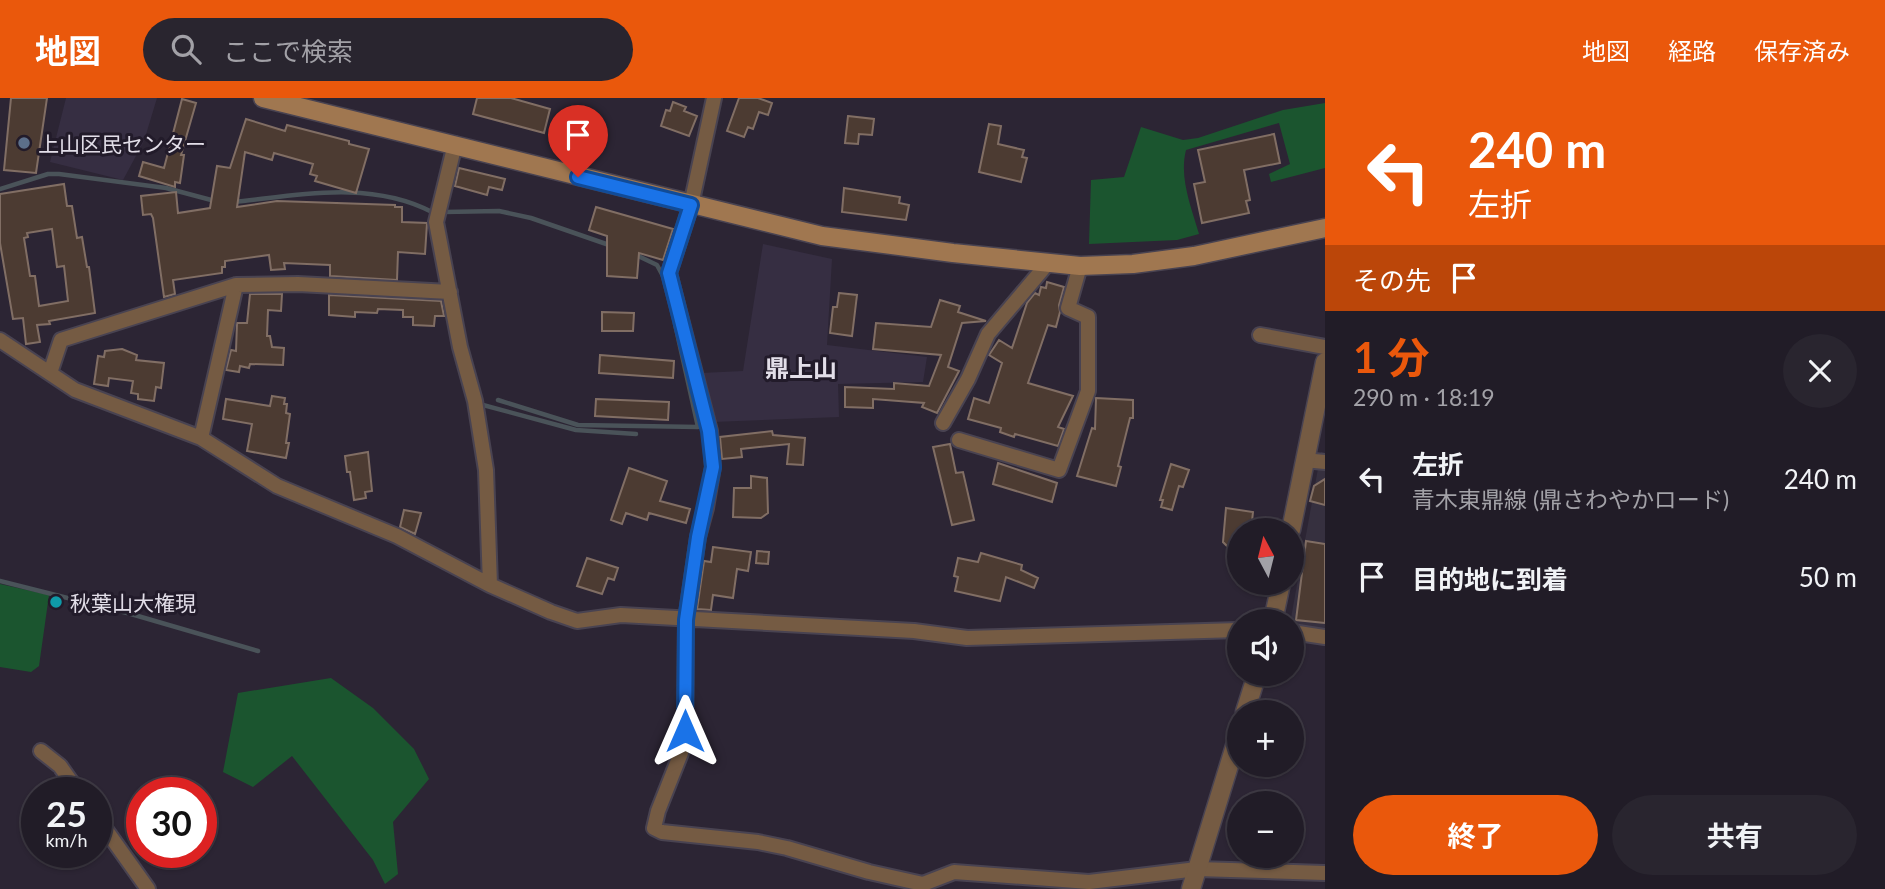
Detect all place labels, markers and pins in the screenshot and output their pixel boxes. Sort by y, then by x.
pin [548,105,608,177]
place label: 上山区民センター [38,131,206,156]
marker: 上山区民センター [16,135,32,151]
place label: 秋葉山大権現 [70,590,196,615]
marker: 秋葉山大権現 [48,594,64,610]

